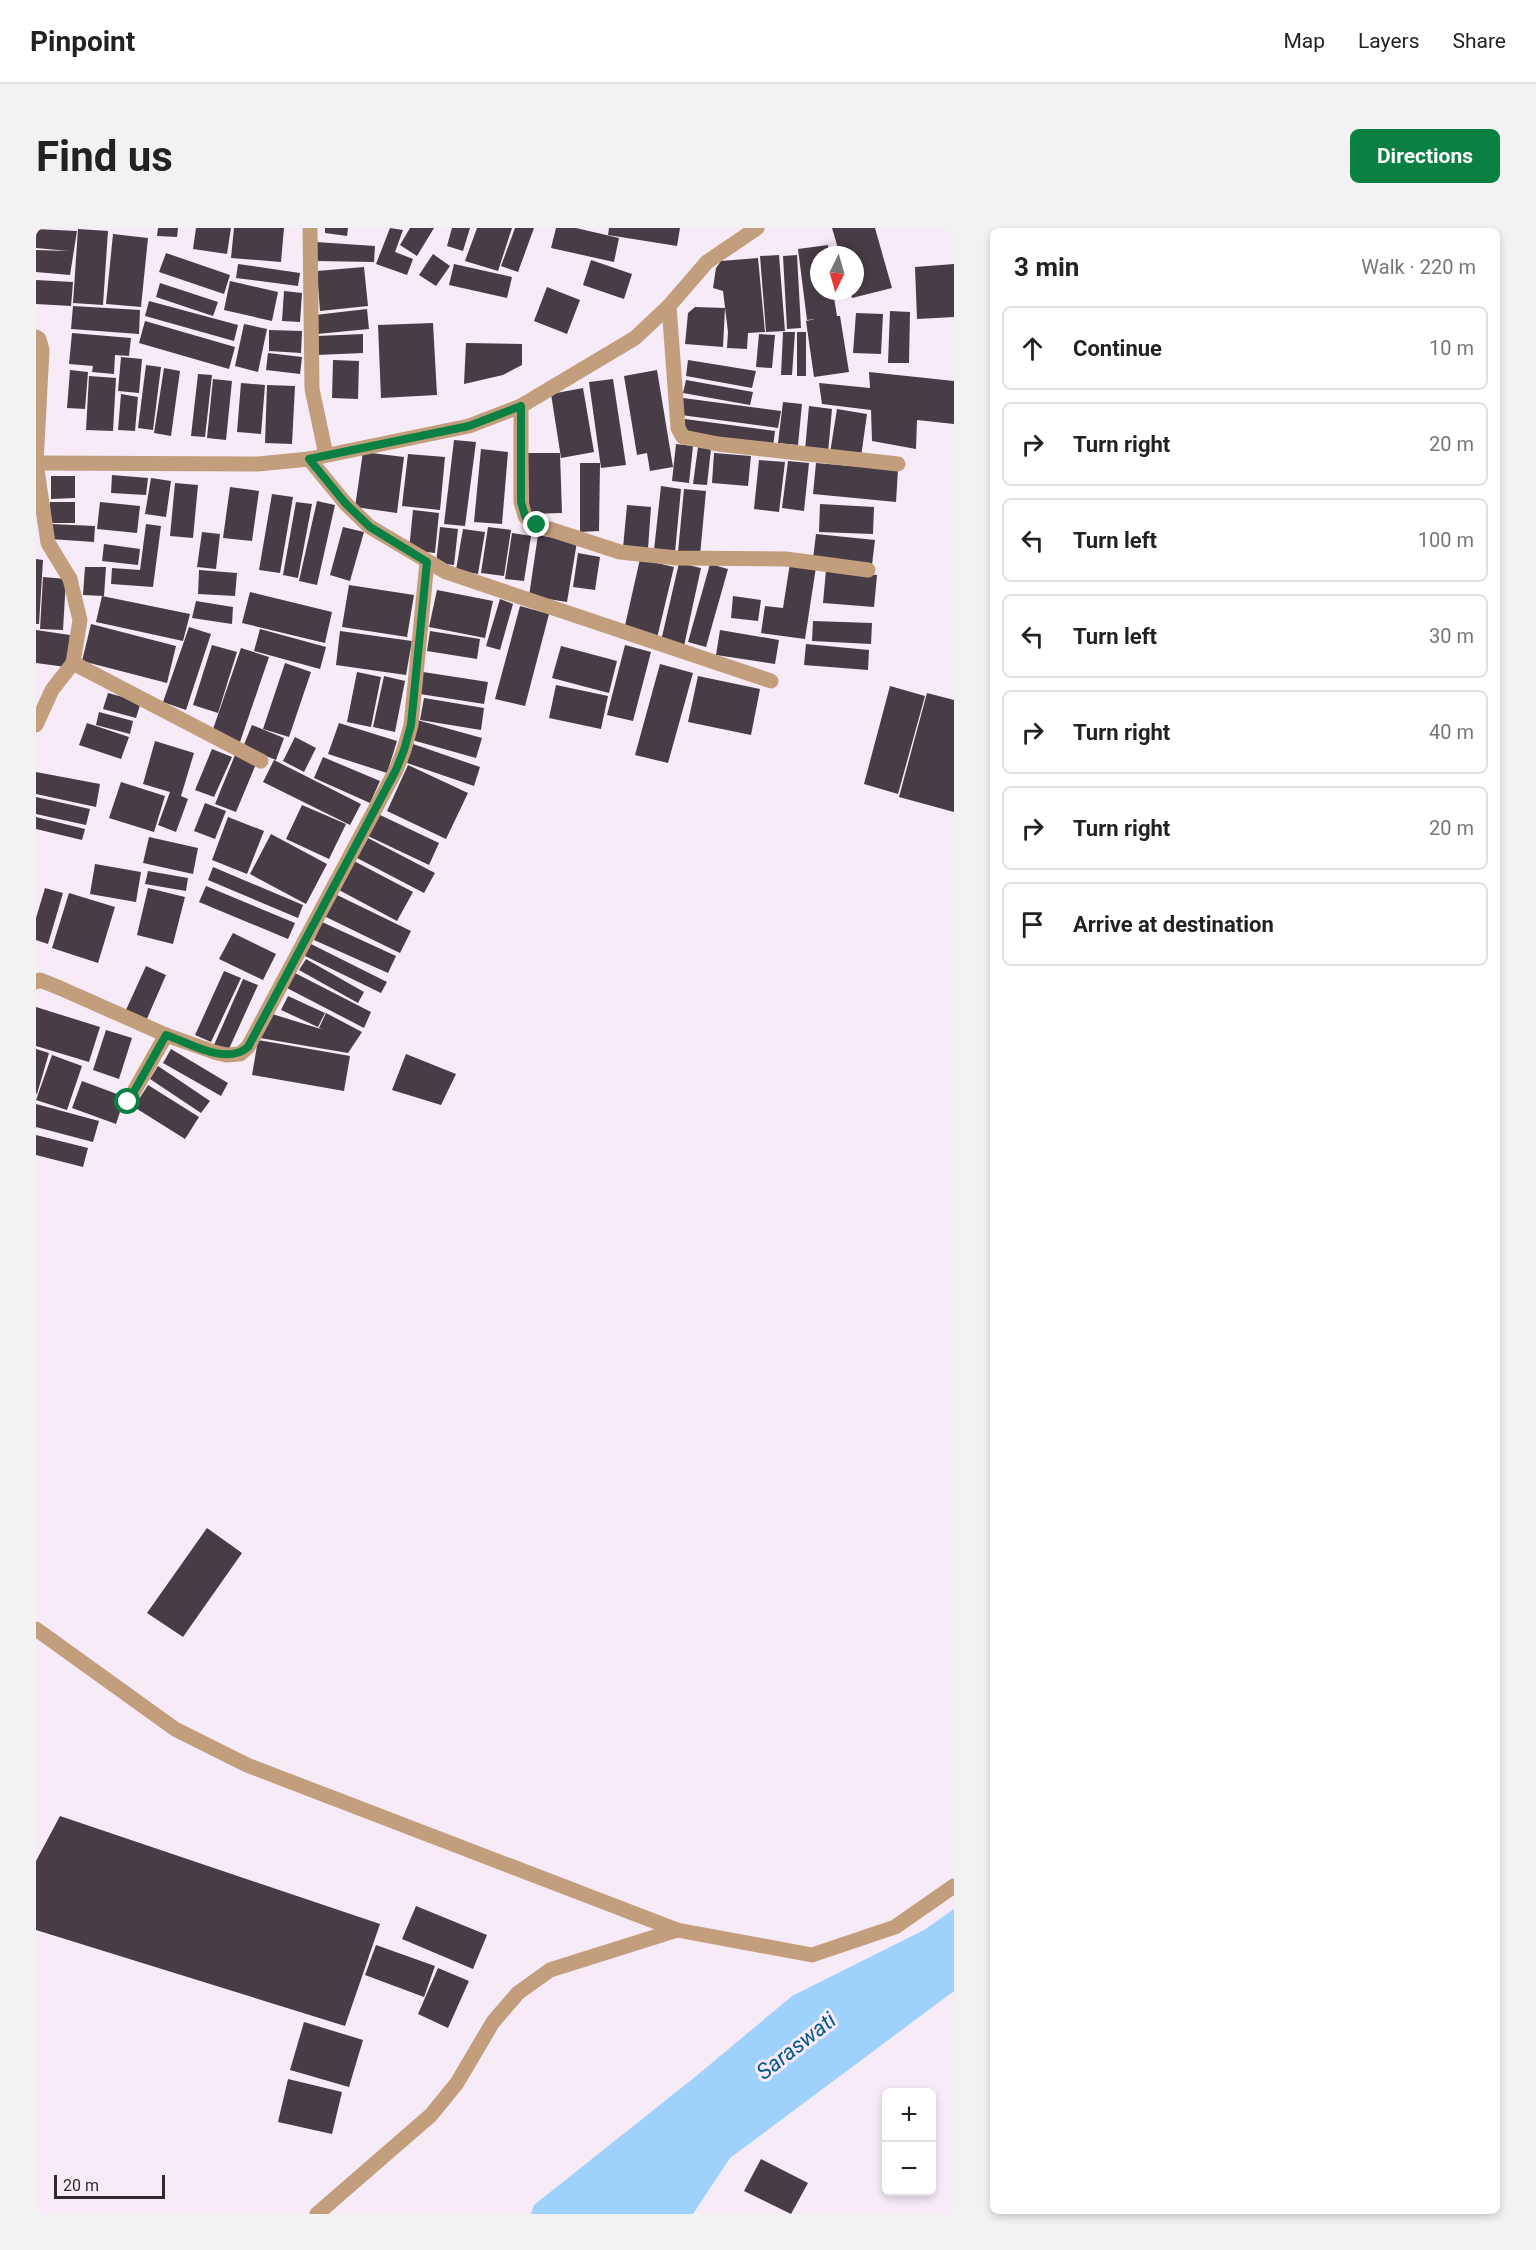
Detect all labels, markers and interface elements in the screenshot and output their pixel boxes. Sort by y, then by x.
text: Pinpoint [30,25,135,58]
text: Map [1283,29,1325,53]
text: Layers [1358,29,1419,53]
text: Share [1452,29,1506,53]
button: Directions [1350,129,1500,183]
text: Find us [36,132,173,181]
north arrow [810,246,864,300]
text: 3 min [1014,252,1079,282]
text: Walk · 220 m [1361,255,1476,279]
icon: ahead [1016,332,1049,365]
text: Continue [1073,336,1162,361]
text: 10 m [1429,336,1474,360]
icon: right [1016,428,1049,461]
text: Turn right [1073,432,1170,457]
text: 20 m [1429,432,1474,456]
route end [523,511,549,537]
icon: left [1016,524,1049,557]
text: Turn left [1073,528,1157,553]
text: 100 m [1418,528,1474,552]
icon: left [1016,620,1049,653]
text: Turn left [1073,624,1157,649]
text: 30 m [1429,624,1474,648]
icon: right [1016,716,1049,749]
text: Turn right [1073,720,1170,745]
text: 40 m [1429,720,1474,744]
icon: right [1016,812,1049,845]
text: Turn right [1073,816,1170,841]
text: 20 m [1429,816,1474,840]
icon: arrive [1016,908,1049,941]
text: Arrive at destination [1073,912,1274,937]
route start [114,1088,140,1114]
water label: Saraswati [751,2007,841,2085]
map controls [882,2088,936,2196]
button: + [882,2088,936,2142]
button: − [882,2142,936,2196]
scale bar [54,2172,165,2200]
text: 20 m [63,2176,99,2195]

